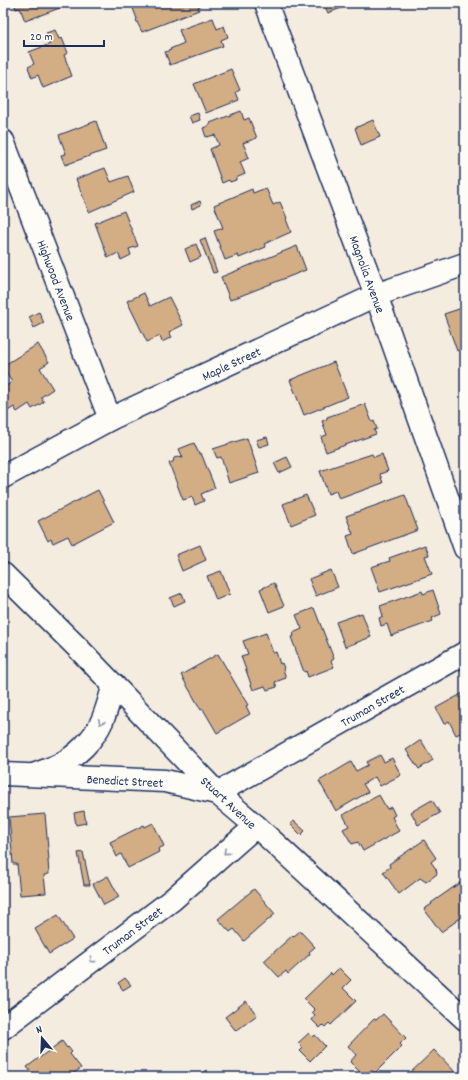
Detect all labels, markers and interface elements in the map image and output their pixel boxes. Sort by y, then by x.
scale bar [24,22,104,48]
text: 20 m [30,29,53,46]
street label: Magnolia Avenue [343,233,389,317]
street label: Highwood Avenue [31,238,79,324]
street label: Maple Street [199,343,265,387]
street label: Truman Street [338,681,409,733]
one-way arrow [98,718,106,725]
street label: Benedict Street [86,771,164,794]
street label: Stuart Avenue [195,773,260,835]
one-way arrow [223,848,231,855]
street label: Truman Street [99,903,168,961]
one-way arrow [90,955,97,962]
north arrow [22,1018,62,1058]
text: N [34,1022,45,1039]

